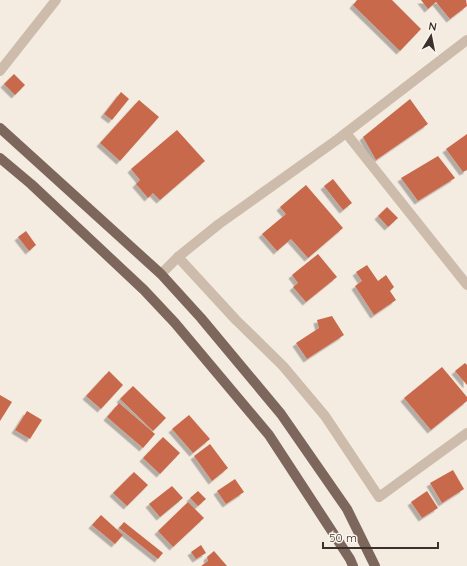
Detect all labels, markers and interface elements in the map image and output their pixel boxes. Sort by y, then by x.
north arrow [411,16,451,56]
text: N [428,19,438,34]
scale bar [323,524,438,550]
text: 50 m [329,530,357,545]

